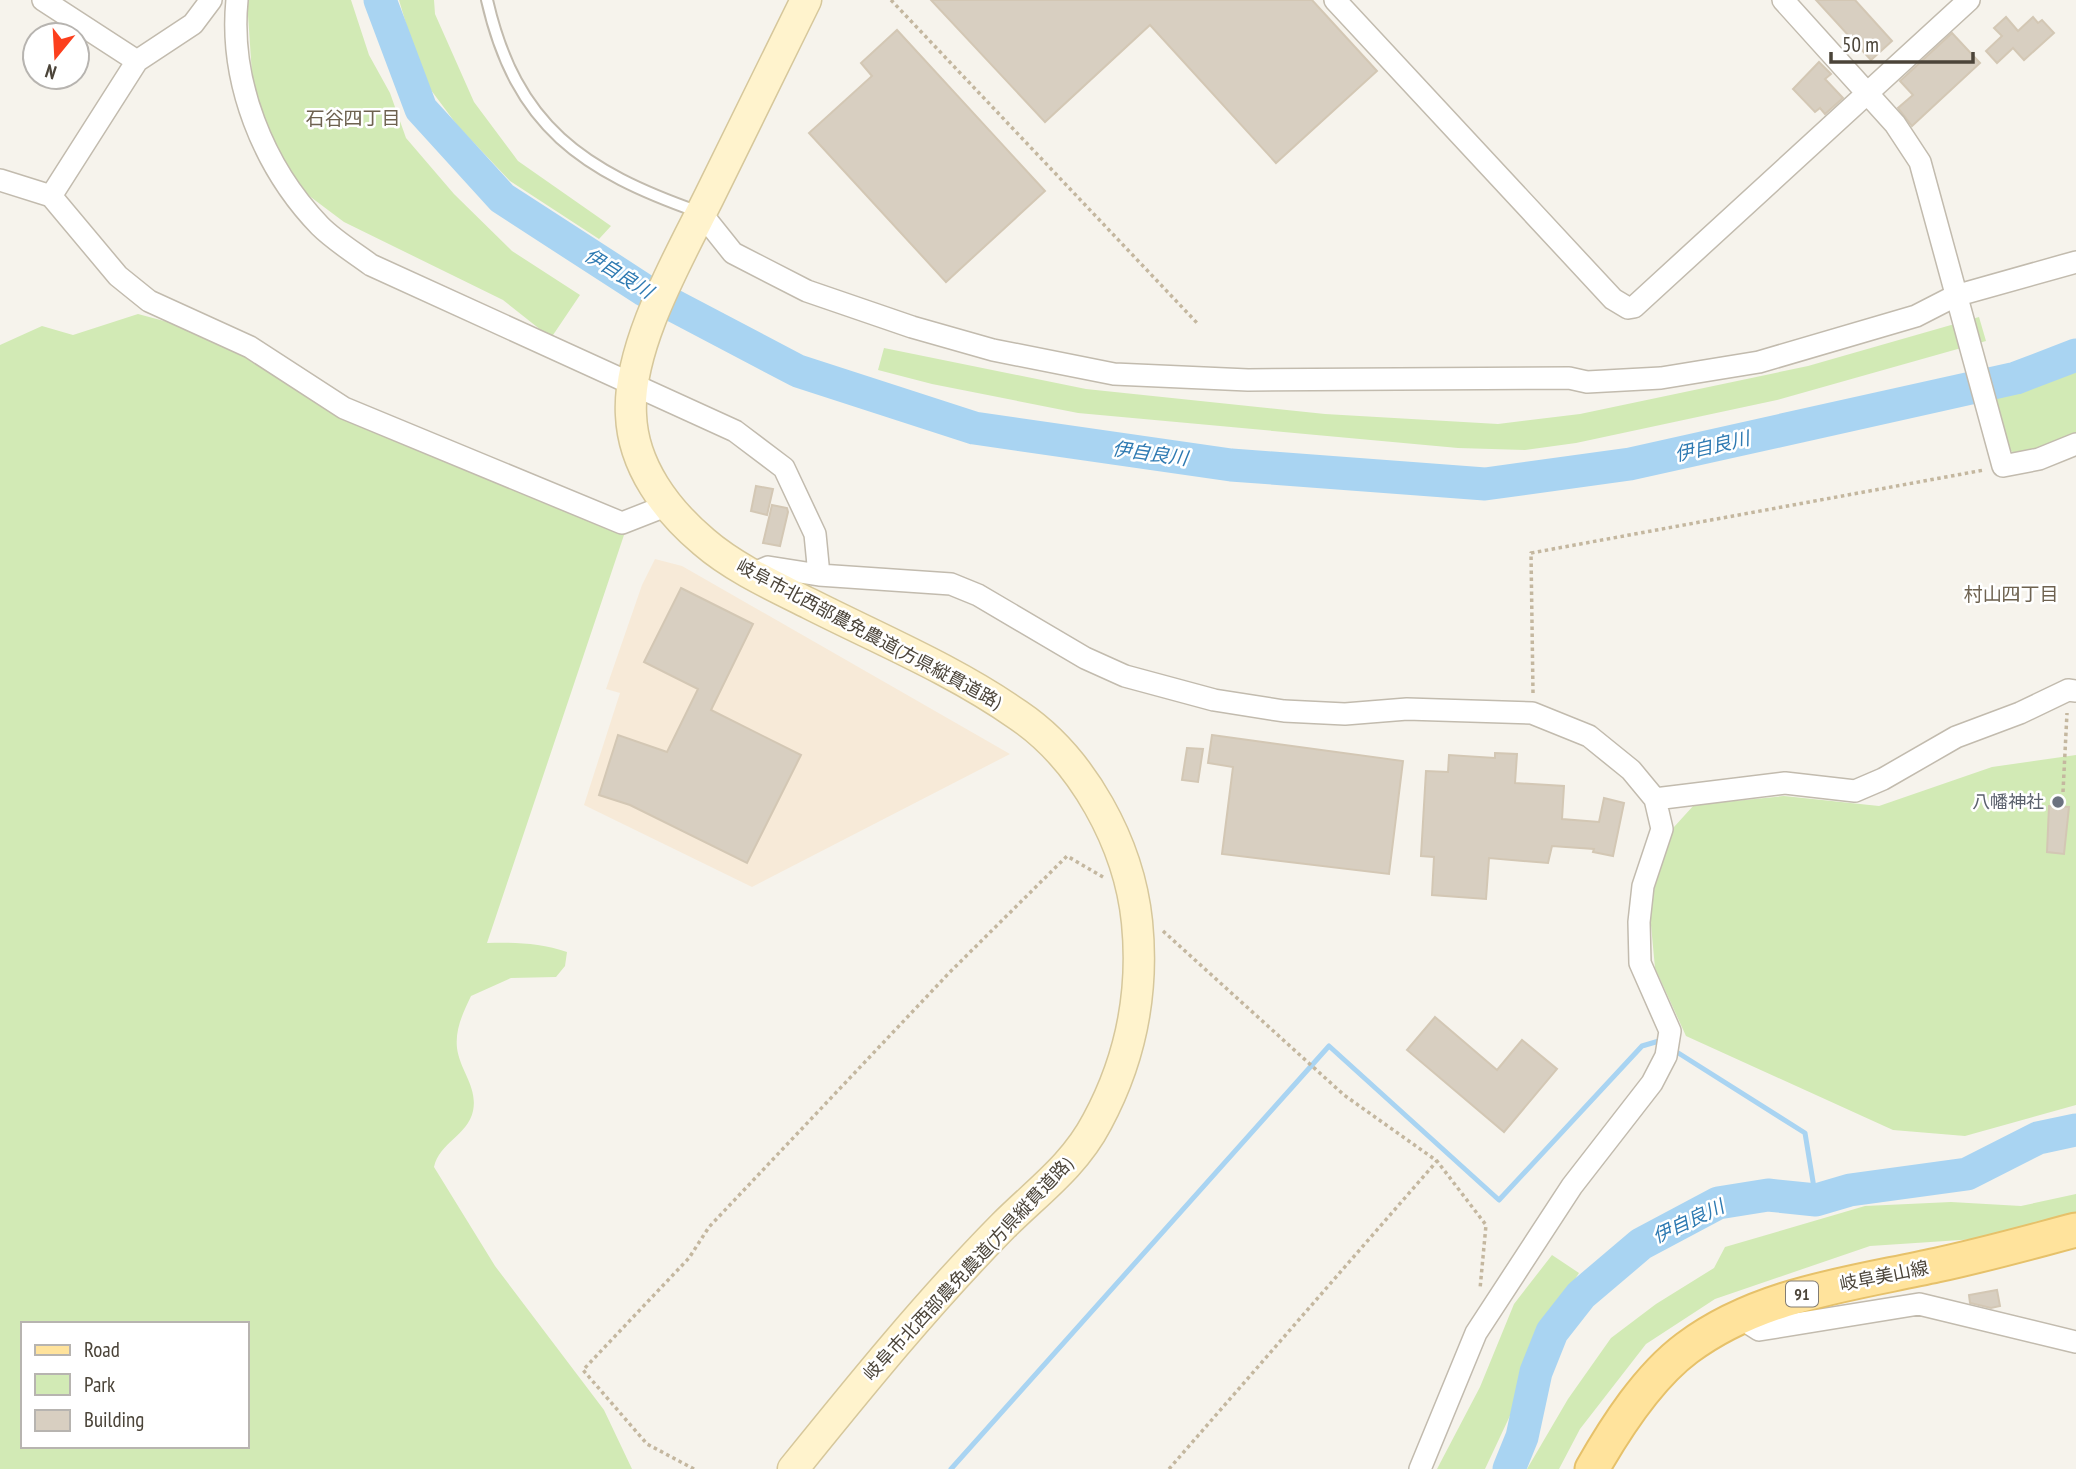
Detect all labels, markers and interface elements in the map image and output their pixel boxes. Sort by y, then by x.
north arrow [21,21,91,91]
scale bar [1831,21,1973,65]
text: 50 m [1842,31,1879,58]
text: N [42,59,59,85]
district label: 石谷四丁目 [305,106,401,130]
water label: 伊自良川 [580,243,659,304]
water label: 伊自良川 [1672,425,1754,466]
water label: 伊自良川 [1111,436,1191,470]
street label: 岐阜市北西部農免農道(方県縦貫道路) [733,554,1006,714]
district label: 村山四丁目 [1963,582,2059,606]
place label: 八幡神社 [1972,790,2044,813]
marker: 八幡神社 [2050,794,2066,810]
street label: 岐阜市北西部農免農道(方県縦貫道路) [858,1152,1078,1385]
water label: 伊自良川 [1648,1193,1729,1248]
street label: 岐阜美山線 [1838,1256,1930,1295]
road number: 91 [1786,1282,1818,1306]
legend [21,1322,248,1448]
text: Road [84,1336,120,1363]
text: Park [84,1371,115,1398]
text: Building [84,1406,144,1433]

